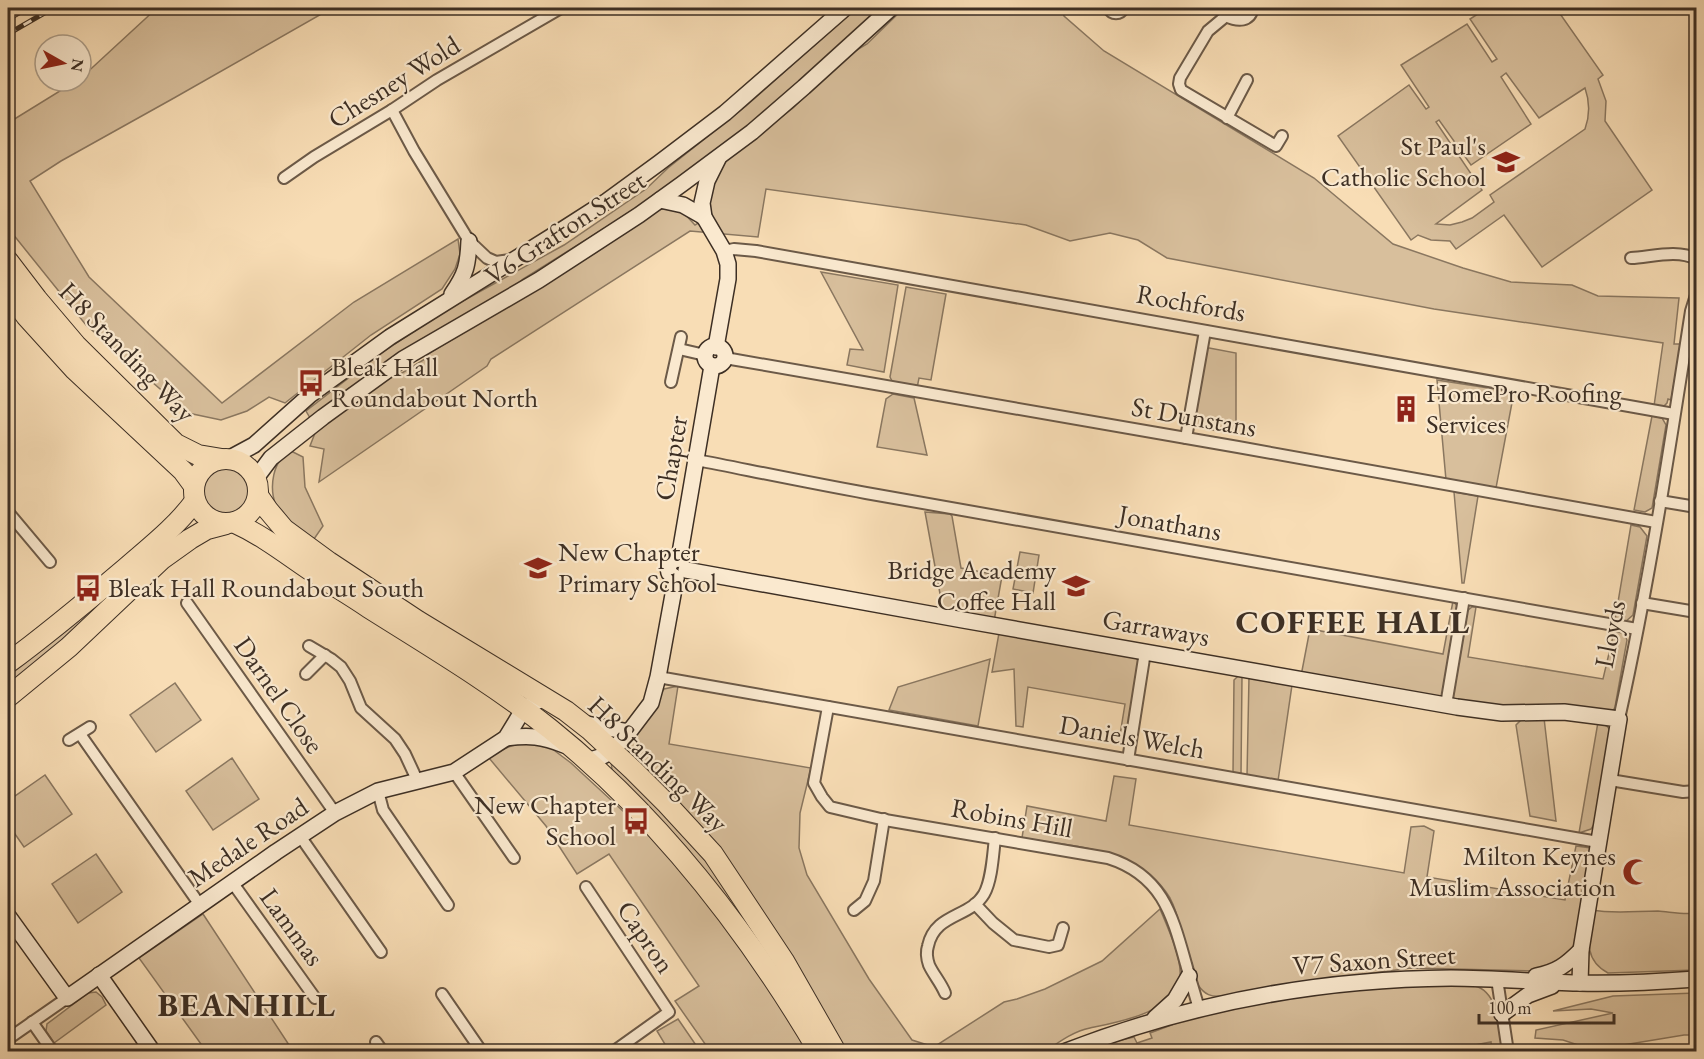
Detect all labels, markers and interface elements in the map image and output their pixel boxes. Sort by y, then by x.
street label: Chesney Wold [321,27,467,136]
north arrow [33,33,93,93]
text: N [66,57,89,73]
place label: St Paul's Catholic School [1321,128,1486,194]
school or university icon: St Paul's Catholic School [1491,147,1521,177]
street label: V6 Grafton Street [477,162,652,293]
street label: H8 Standing Way [51,274,203,430]
street label: Rochfords [1134,276,1248,329]
place label: Bleak Hall Roundabout North [331,349,538,415]
bus stop icon: Bleak Hall Roundabout North [296,368,326,398]
place label: HomePro Roofing Services [1426,375,1622,441]
street label: St Dunstans [1129,388,1259,445]
building icon: HomePro Roofing Services [1391,394,1421,424]
street label: Chapter [646,413,695,503]
street label: Jonathans [1114,496,1224,549]
place label: New Chapter Primary School [558,534,717,600]
place label: Bridge Academy Coffee Hall [887,552,1056,618]
school or university icon: New Chapter Primary School [523,553,553,583]
place label: Bleak Hall Roundabout South [108,570,424,605]
school or university icon: Bridge Academy Coffee Hall [1061,571,1091,601]
bus stop icon: Bleak Hall Roundabout South [73,573,103,603]
street label: Lloyds [1586,597,1633,671]
district label: COFFEE HALL [1235,600,1471,643]
street label: Garraways [1100,601,1212,654]
street label: Darnel Close [226,629,332,760]
street label: H8 Standing Way [581,688,736,840]
street label: Daniels Welch [1057,707,1208,767]
place label: New Chapter School [474,787,616,853]
street label: Medale Road [181,788,315,895]
street label: Robins Hill [948,790,1076,845]
bus stop icon: New Chapter School [621,806,651,836]
place label: Milton Keynes Muslim Association [1409,838,1616,904]
mosque icon: Milton Keynes Muslim Association [1621,857,1651,887]
street label: Lammas [252,881,332,973]
street label: Capron [609,894,683,980]
street label: V7 Saxon Street [1291,936,1457,983]
district label: BEANHILL [158,983,336,1026]
scale bar [1479,987,1614,1025]
text: 100 m [1488,996,1532,1019]

